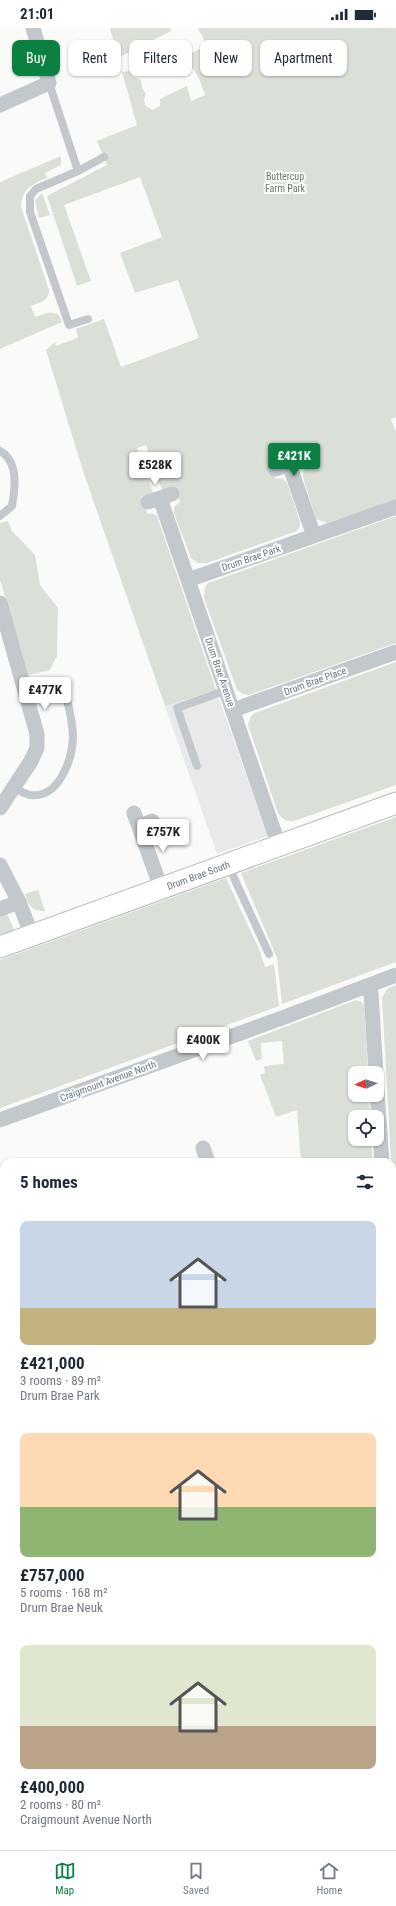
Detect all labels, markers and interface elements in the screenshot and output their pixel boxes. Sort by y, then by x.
text: 21:01 [20,5,54,23]
chip: Buy [12,40,60,76]
chip: Rent [68,40,121,76]
chip: Filters [129,40,192,76]
chip: New [200,40,252,76]
chip: Apartment [260,40,347,76]
park label: Buttercup Farm Park [265,171,306,194]
pin: £421K [266,443,322,477]
text: £421K [277,448,311,463]
pin: £528K [127,452,183,486]
text: £528K [138,457,172,472]
street label: Drum Brae Park [220,543,282,573]
street label: Drum Brae Avenue [203,636,237,708]
street label: Drum Brae Place [282,665,348,697]
pin: £477K [17,677,73,711]
text: £477K [28,682,62,697]
pin: £757K [135,819,191,853]
text: £757K [146,824,180,839]
street label: Drum Brae South [165,858,232,891]
pin: £400K [175,1027,231,1061]
text: £400K [186,1032,220,1047]
street label: Craigmount Avenue North [58,1058,158,1104]
north arrow [348,1066,384,1102]
map controls [348,1066,384,1146]
button: locate [348,1110,384,1146]
icon: filters [354,1171,376,1193]
text: 5 homes [20,1172,78,1192]
icon: home [162,1247,234,1319]
text: £421,000 [20,1353,85,1373]
text: 3 rooms · 89 m² [20,1373,101,1388]
text: Drum Brae Park [20,1388,100,1403]
icon: home [162,1459,234,1531]
text: £757,000 [20,1565,85,1585]
text: 5 rooms · 168 m² [20,1585,107,1600]
text: Drum Brae Neuk [20,1600,103,1615]
icon: home [162,1671,234,1743]
text: £400,000 [20,1777,85,1797]
text: 2 rooms · 80 m² [20,1797,101,1812]
text: Craigmount Avenue North [20,1812,152,1827]
tab: Map [54,1860,76,1897]
tab: Saved [183,1860,209,1897]
tab: Home [317,1860,342,1897]

